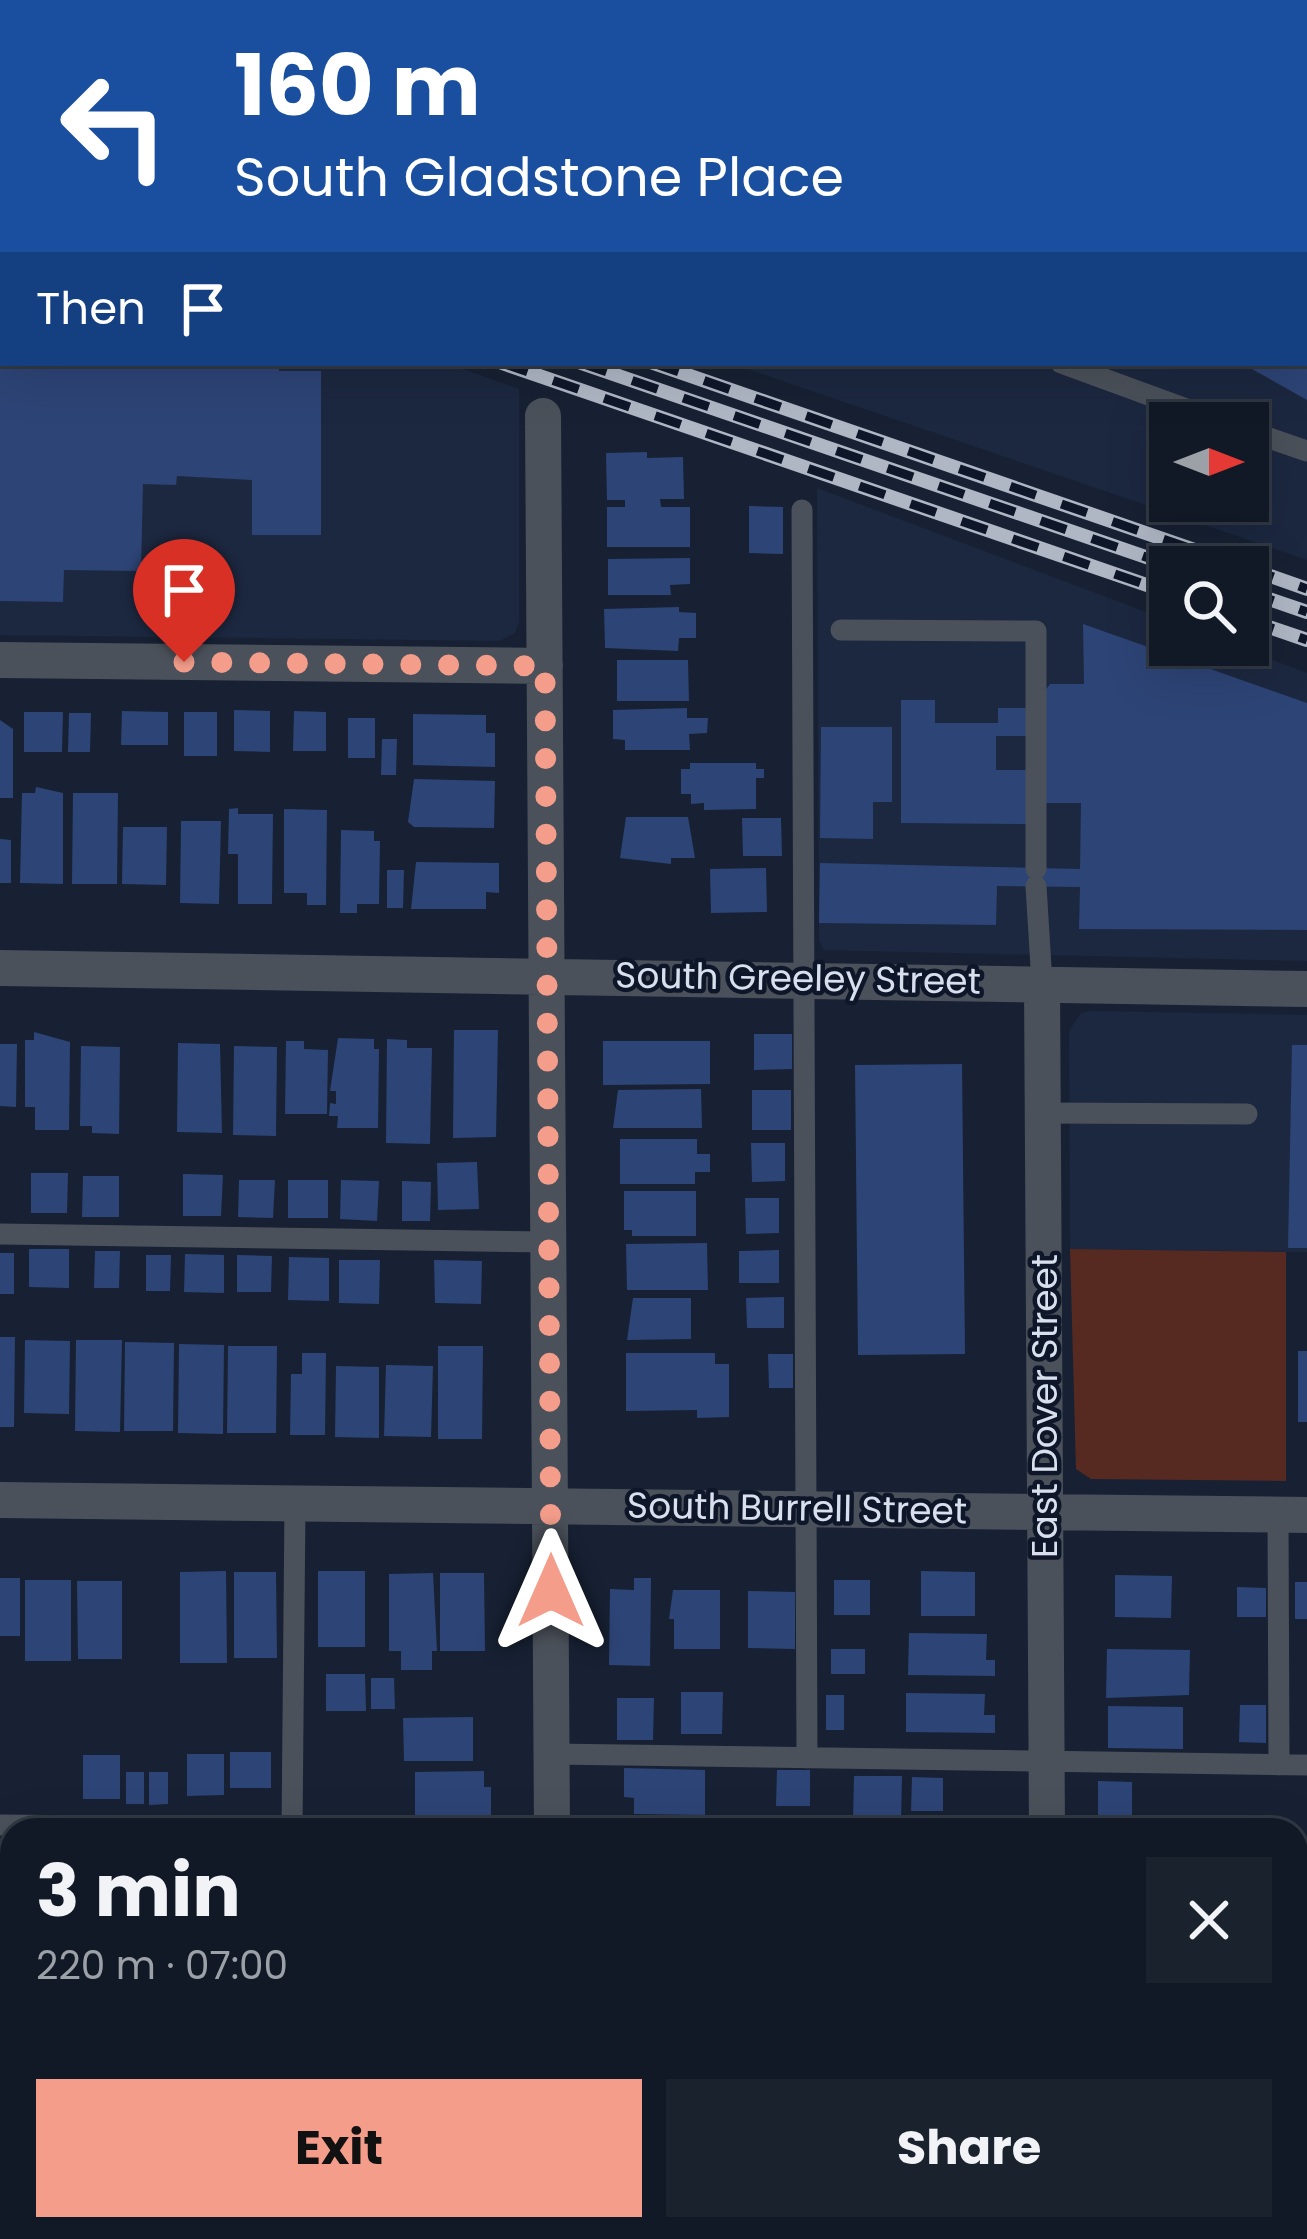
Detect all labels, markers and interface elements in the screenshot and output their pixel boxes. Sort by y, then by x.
text: 160 m [234,27,481,144]
icon: left [36,48,192,204]
text: South Gladstone Place [234,139,844,215]
icon: arrive [170,276,236,342]
text: Then [36,277,146,340]
north arrow [1149,402,1269,522]
map controls [1149,402,1269,666]
pin [133,539,235,662]
button: search [1149,546,1269,666]
icon: arrive [151,557,217,623]
street label: South Greeley Street [615,949,981,1007]
street label: East Dover Street [1019,1254,1070,1558]
street label: South Burrell Street [627,1480,967,1536]
position arrow [488,1528,614,1654]
text: 3 min [36,1840,241,1941]
button: close [1146,1857,1272,1983]
text: 220 m · 07:00 [36,1938,288,1993]
button: Exit [36,2079,642,2217]
button: Share [666,2079,1272,2217]

